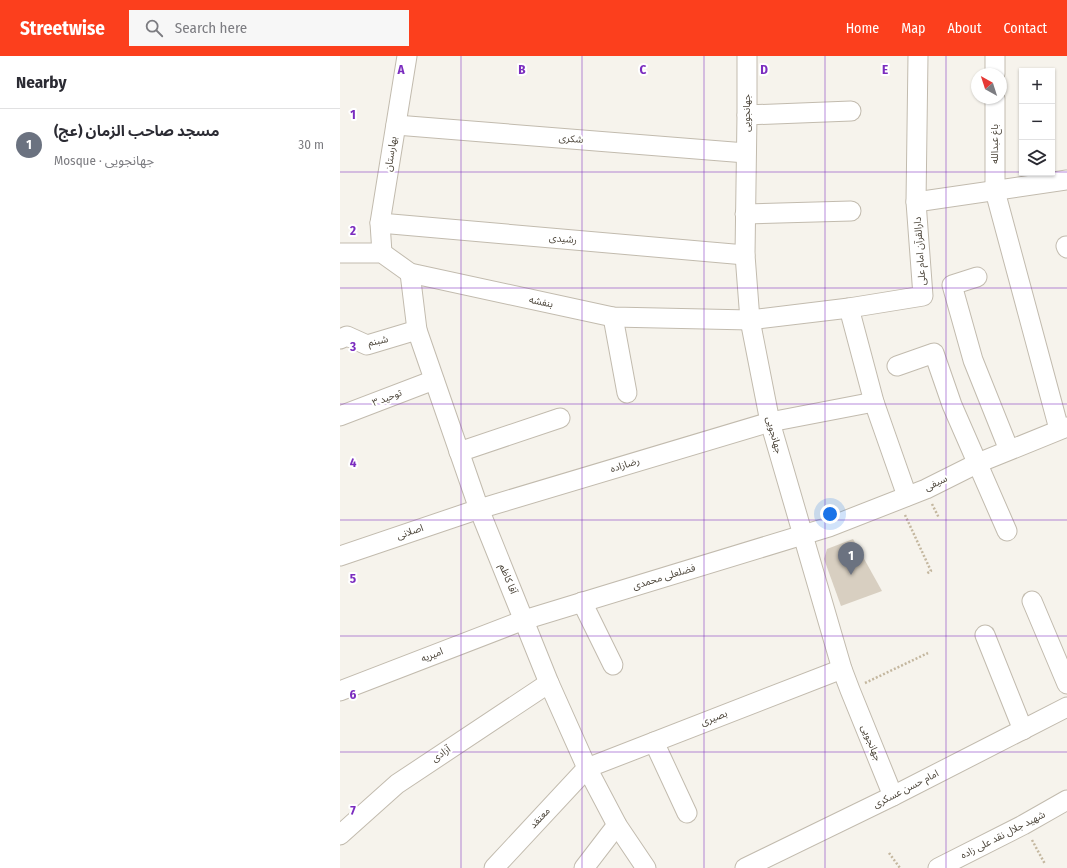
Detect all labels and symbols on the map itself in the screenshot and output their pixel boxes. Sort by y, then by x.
text: A [396,62,405,77]
text: B [518,62,526,77]
text: C [640,62,647,77]
text: D [760,62,768,77]
text: E [882,62,888,77]
north arrow [971,68,1007,104]
street label: جهانجویی [741,94,753,132]
text: 1 [350,107,356,122]
street label: باغ عبدالله [989,124,1002,164]
street label: شکری [558,132,584,146]
street label: بهارستان [382,135,400,172]
street label: دارالقرآن امام علی [912,216,930,286]
text: 2 [349,223,356,238]
street label: رشیدی [549,232,578,246]
street label: بنفشه [528,294,554,310]
street label: شبنم [367,333,390,350]
text: 3 [349,339,356,354]
street label: توحید ۳ [371,387,404,409]
street label: جهانجویی [763,415,785,455]
text: 4 [350,455,357,470]
street label: رضازاده [609,455,641,475]
street label: سیفی [923,472,950,494]
your location [820,504,840,524]
street label: اصلانی [395,522,425,542]
pin: 1 [838,542,864,575]
street label: آقا کاظم [496,562,520,597]
street label: فضلعلی محمدی [631,562,697,592]
text: 5 [350,571,356,586]
street label: امیریه [419,645,445,665]
text: 6 [350,687,357,702]
street label: بصیری [699,707,729,729]
street label: جهانجویی [858,723,884,763]
street label: آزادی [429,743,454,765]
street label: امام حسن عسکری [871,767,942,812]
text: 7 [350,803,356,818]
street label: معتقد [527,805,553,831]
street label: شهید جلال نقد علی زاده [959,808,1047,861]

